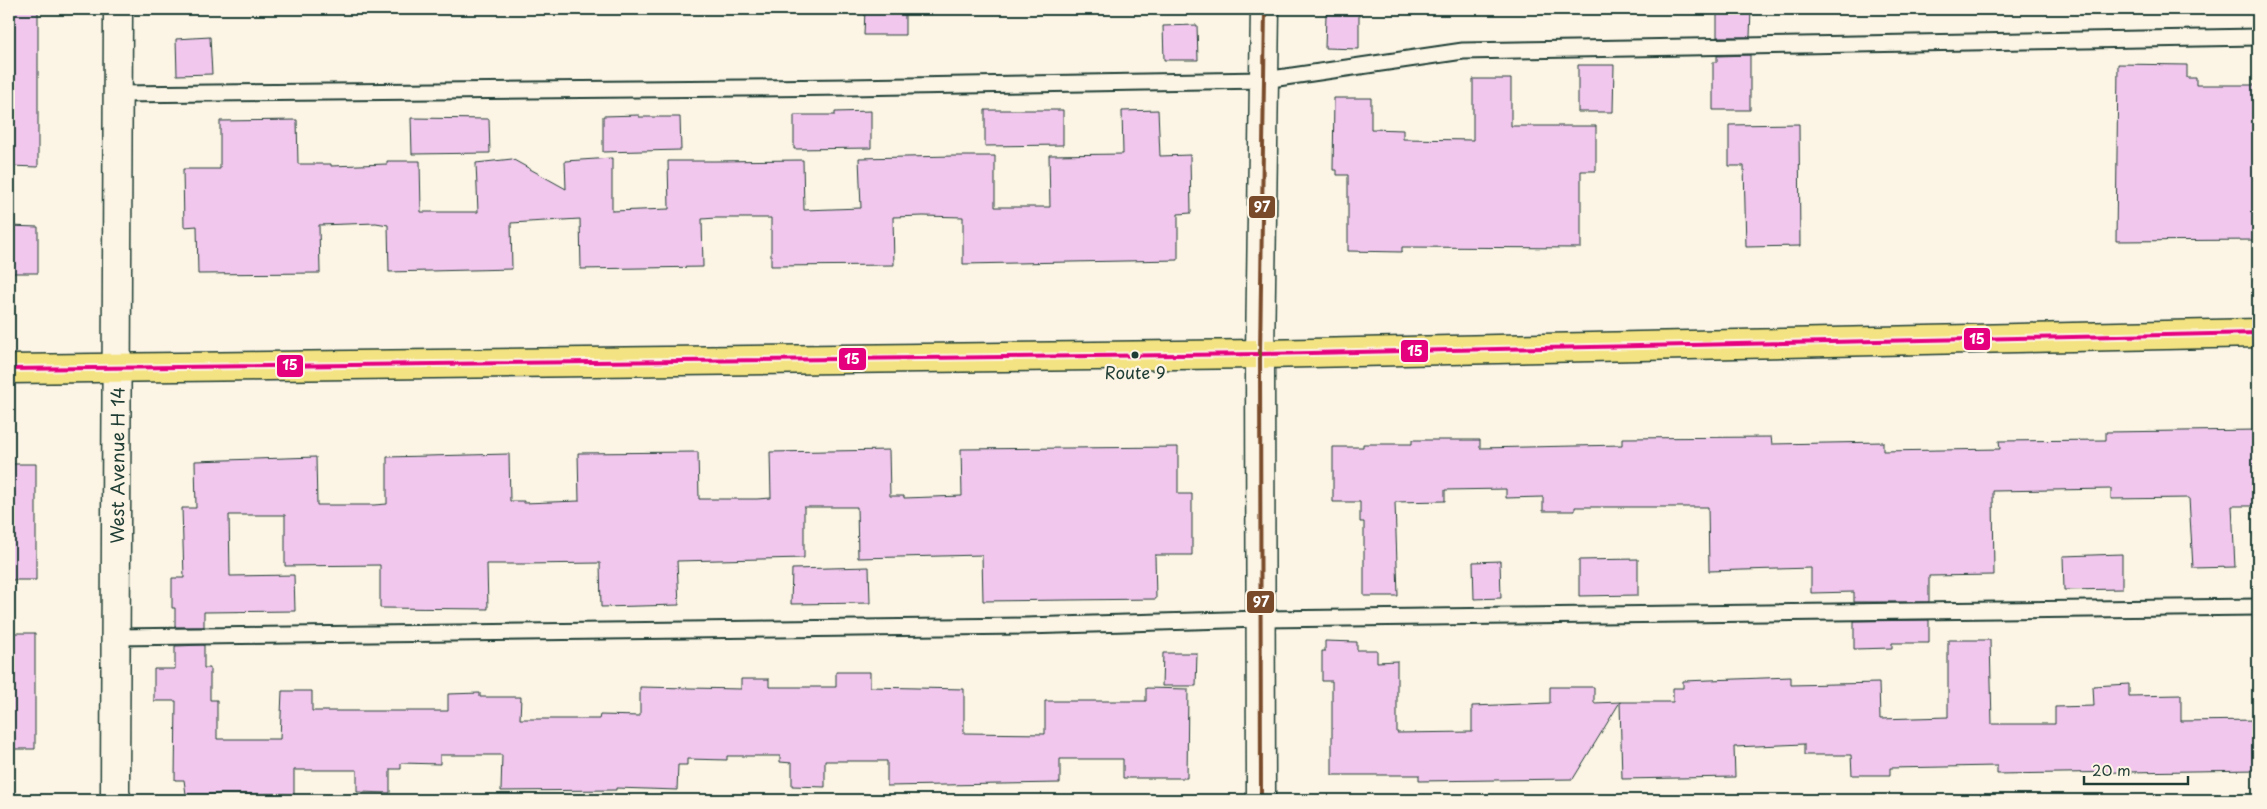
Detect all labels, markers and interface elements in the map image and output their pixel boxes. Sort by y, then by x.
line badge: 97 [1248,195,1276,219]
text: 97 [1254,196,1271,217]
line badge: 15 [1963,327,1991,351]
text: 15 [1969,328,1985,349]
line badge: 15 [1400,339,1429,363]
text: 15 [1407,340,1423,361]
line badge: 15 [838,347,867,371]
text: 15 [844,348,860,369]
marker: Route 9 [1130,350,1140,360]
line badge: 15 [276,354,304,378]
text: 15 [282,354,298,375]
place label: Route 9 [1104,359,1166,385]
street label: West Avenue H 14 [102,387,130,544]
line badge: 97 [1246,590,1275,614]
text: 97 [1253,591,1270,612]
scale bar [2084,754,2188,786]
text: 20 m [2092,758,2131,781]

